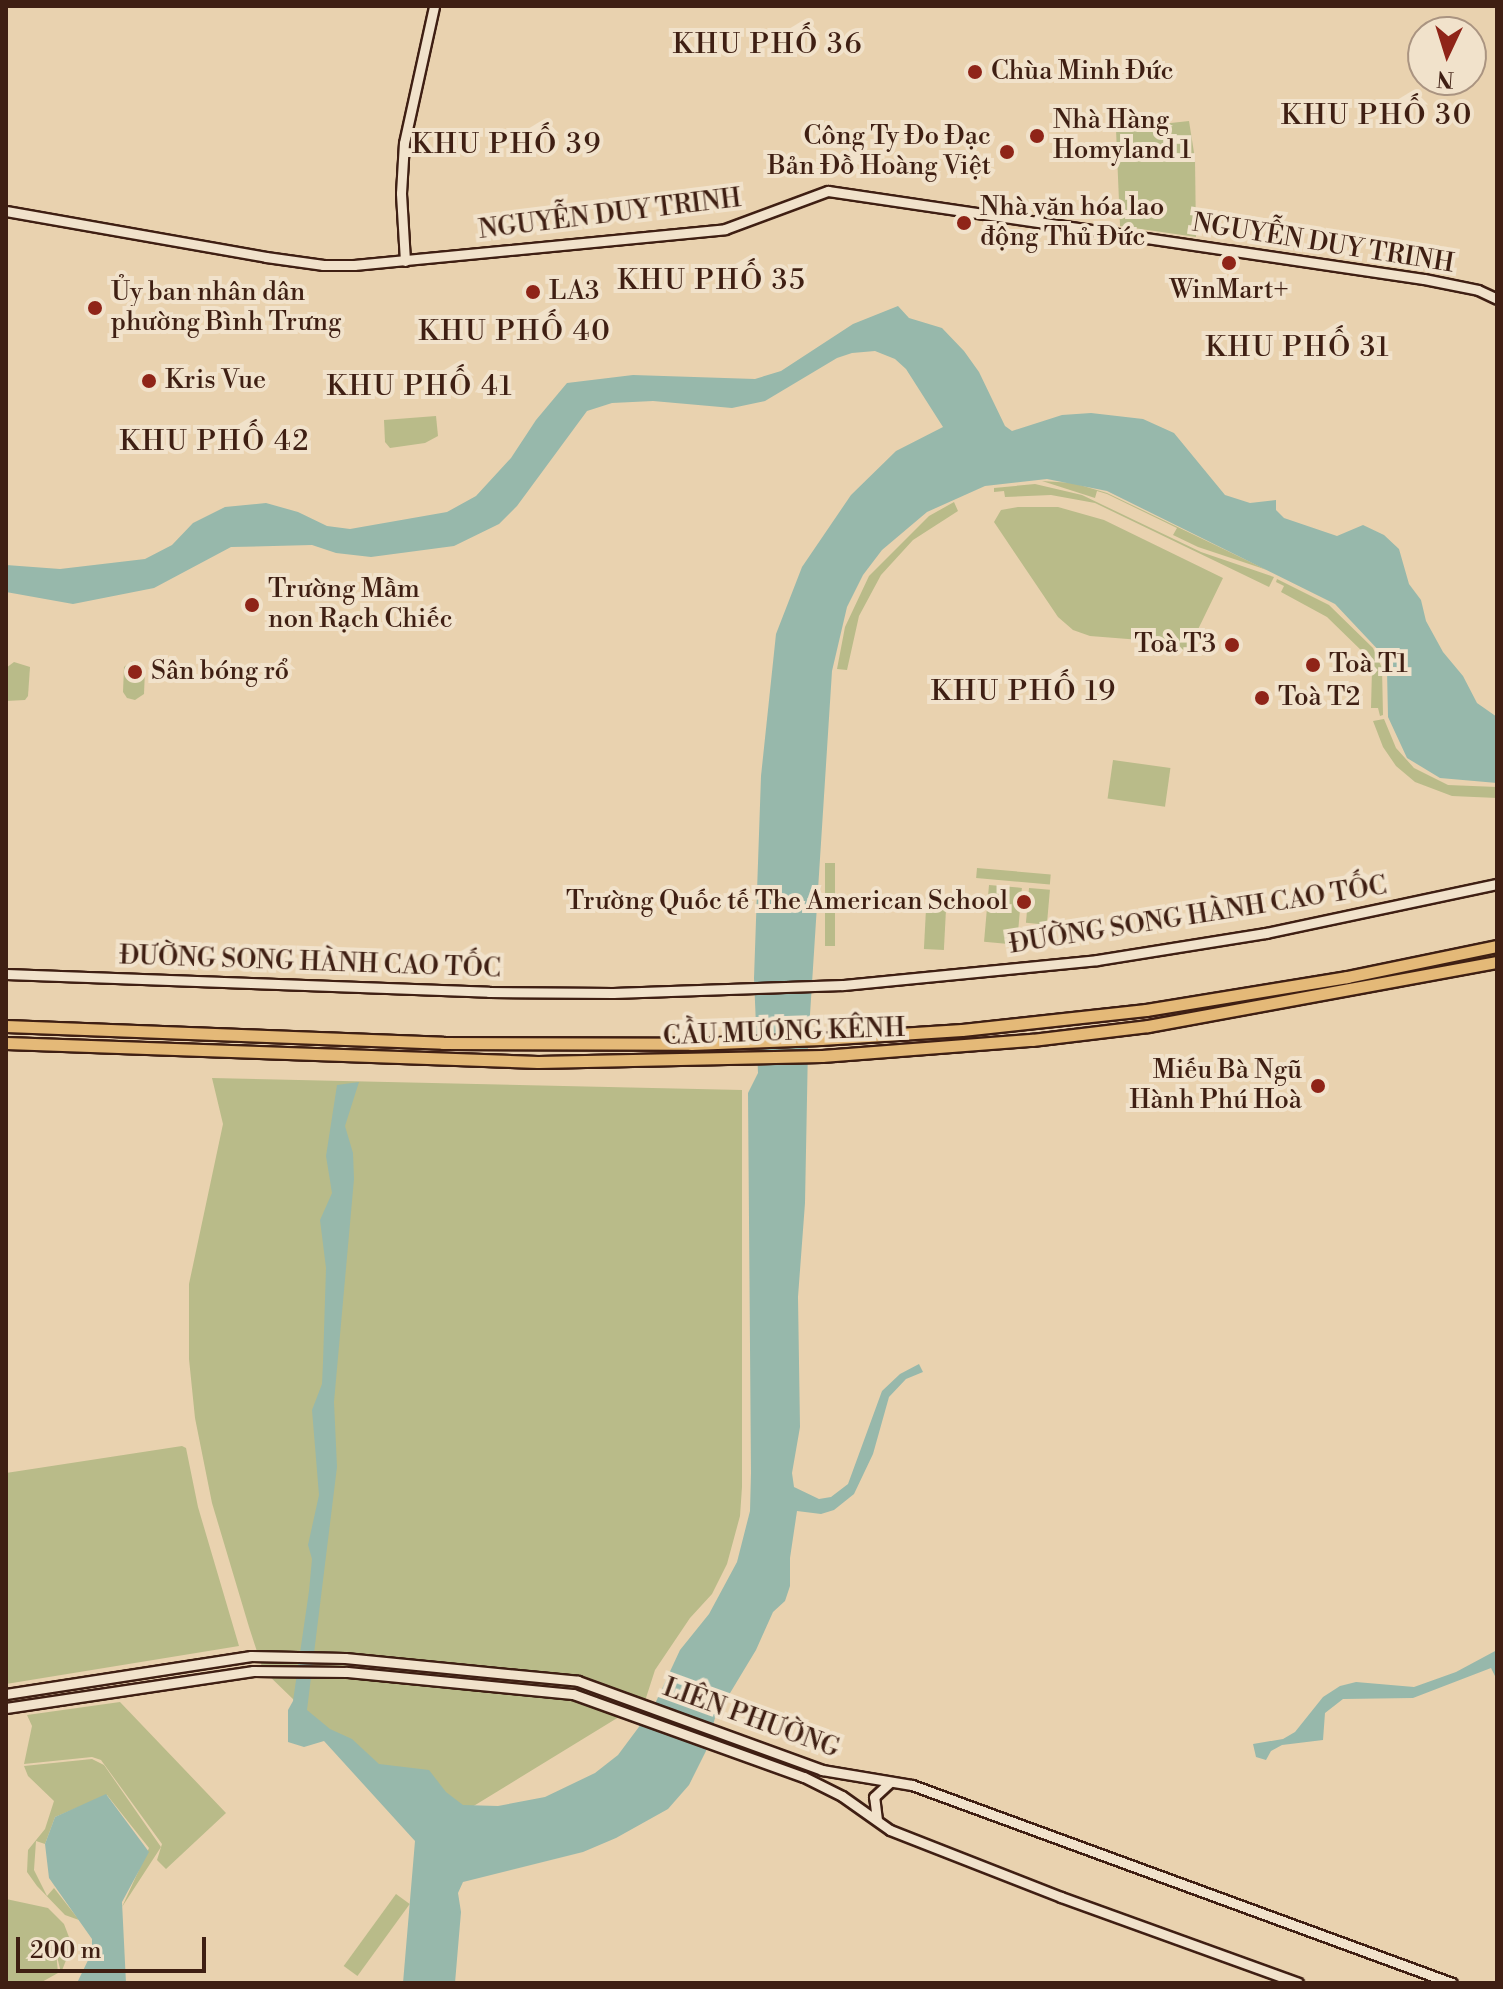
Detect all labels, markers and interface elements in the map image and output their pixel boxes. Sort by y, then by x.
north arrow [1407,16,1487,96]
district label: KHU PHỐ 36 [673,28,863,62]
place label: Chùa Minh Đức [991,56,1174,88]
marker: Chùa Minh Đức [966,63,984,81]
text: N [1436,64,1455,93]
district label: KHU PHỐ 30 [1281,99,1473,133]
place label: Nhà Hàng Homyland 1 [1053,105,1191,166]
place label: Công Ty Đo Đạc Bản Đồ Hoàng Việt [768,121,991,182]
marker: Nhà Hàng Homyland 1 [1028,127,1046,145]
district label: KHU PHỐ 39 [412,128,602,162]
marker: Công Ty Đo Đạc Bản Đồ Hoàng Việt [998,143,1016,161]
street label: NGUYỄN DUY TRINH [477,183,743,247]
place label: Nhà văn hóa lao động Thủ Đức [980,192,1164,254]
street label: NGUYỄN DUY TRINH [1190,208,1456,280]
marker: Nhà văn hóa lao động Thủ Đức [955,214,973,232]
marker: WinMart+ [1220,254,1238,272]
district label: KHU PHỐ 35 [617,264,807,298]
place label: WinMart+ [1169,275,1289,307]
place label: LA3 [549,276,599,308]
place label: Ủy ban nhân dân phường Bình Trưng [111,277,341,338]
marker: LA3 [524,283,542,301]
marker: Ủy ban nhân dân phường Bình Trưng [86,299,104,317]
district label: KHU PHỐ 40 [418,315,612,349]
district label: KHU PHỐ 31 [1205,331,1391,365]
place label: Kris Vue [165,365,266,397]
district label: KHU PHỐ 41 [326,370,514,404]
marker: Kris Vue [140,372,158,390]
district label: KHU PHỐ 42 [119,425,311,459]
place label: Trường Mầm non Rạch Chiếc [268,574,453,636]
marker: Trường Mầm non Rạch Chiếc [243,596,261,614]
place label: Toà T3 [1134,629,1216,661]
marker: Toà T3 [1223,636,1241,654]
place label: Toà T1 [1329,649,1408,681]
place label: Sân bóng rổ [151,656,289,688]
marker: Toà T1 [1304,656,1322,674]
marker: Sân bóng rổ [126,663,144,681]
district label: KHU PHỐ 19 [931,675,1117,709]
place label: Toà T2 [1278,682,1360,714]
marker: Toà T2 [1253,689,1271,707]
street label: ĐƯỜNG SONG HÀNH CAO TỐC [1007,871,1389,961]
place label: Trường Quốc tế The American School [566,886,1008,918]
marker: Trường Quốc tế The American School [1015,893,1033,911]
street label: ĐƯỜNG SONG HÀNH CAO TỐC [119,941,501,985]
street label: CẦU MƯƠNG KÊNH [662,1013,906,1053]
place label: Miếu Bà Ngũ Hành Phú Hoà [1130,1055,1302,1116]
marker: Miếu Bà Ngũ Hành Phú Hoà [1309,1077,1327,1095]
street label: LIÊN PHƯỜNG [659,1673,843,1765]
scale bar [20,1921,210,1971]
text: 200 m [30,1936,101,1966]

